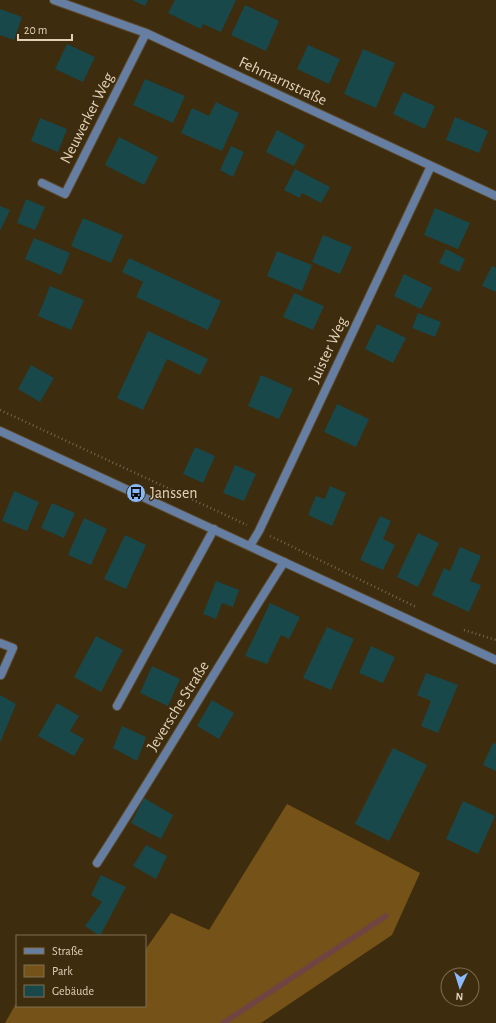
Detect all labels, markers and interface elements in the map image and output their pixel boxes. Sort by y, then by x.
scale bar [18,16,72,42]
text: 20 m [24,24,47,36]
street label: Fehmarnstraße [237,54,329,108]
street label: Neuwerker Weg [57,70,117,166]
street label: Juister Weg [306,314,350,386]
bus stop icon: Janssen [125,482,147,504]
place label: Janssen [150,485,198,501]
street label: Jeversche Straße [144,658,212,754]
legend [16,935,146,1007]
text: Straße [52,945,83,957]
text: Park [52,965,73,977]
north arrow [440,967,480,1007]
text: Gebäude [52,985,94,997]
text: N [455,991,464,1002]

